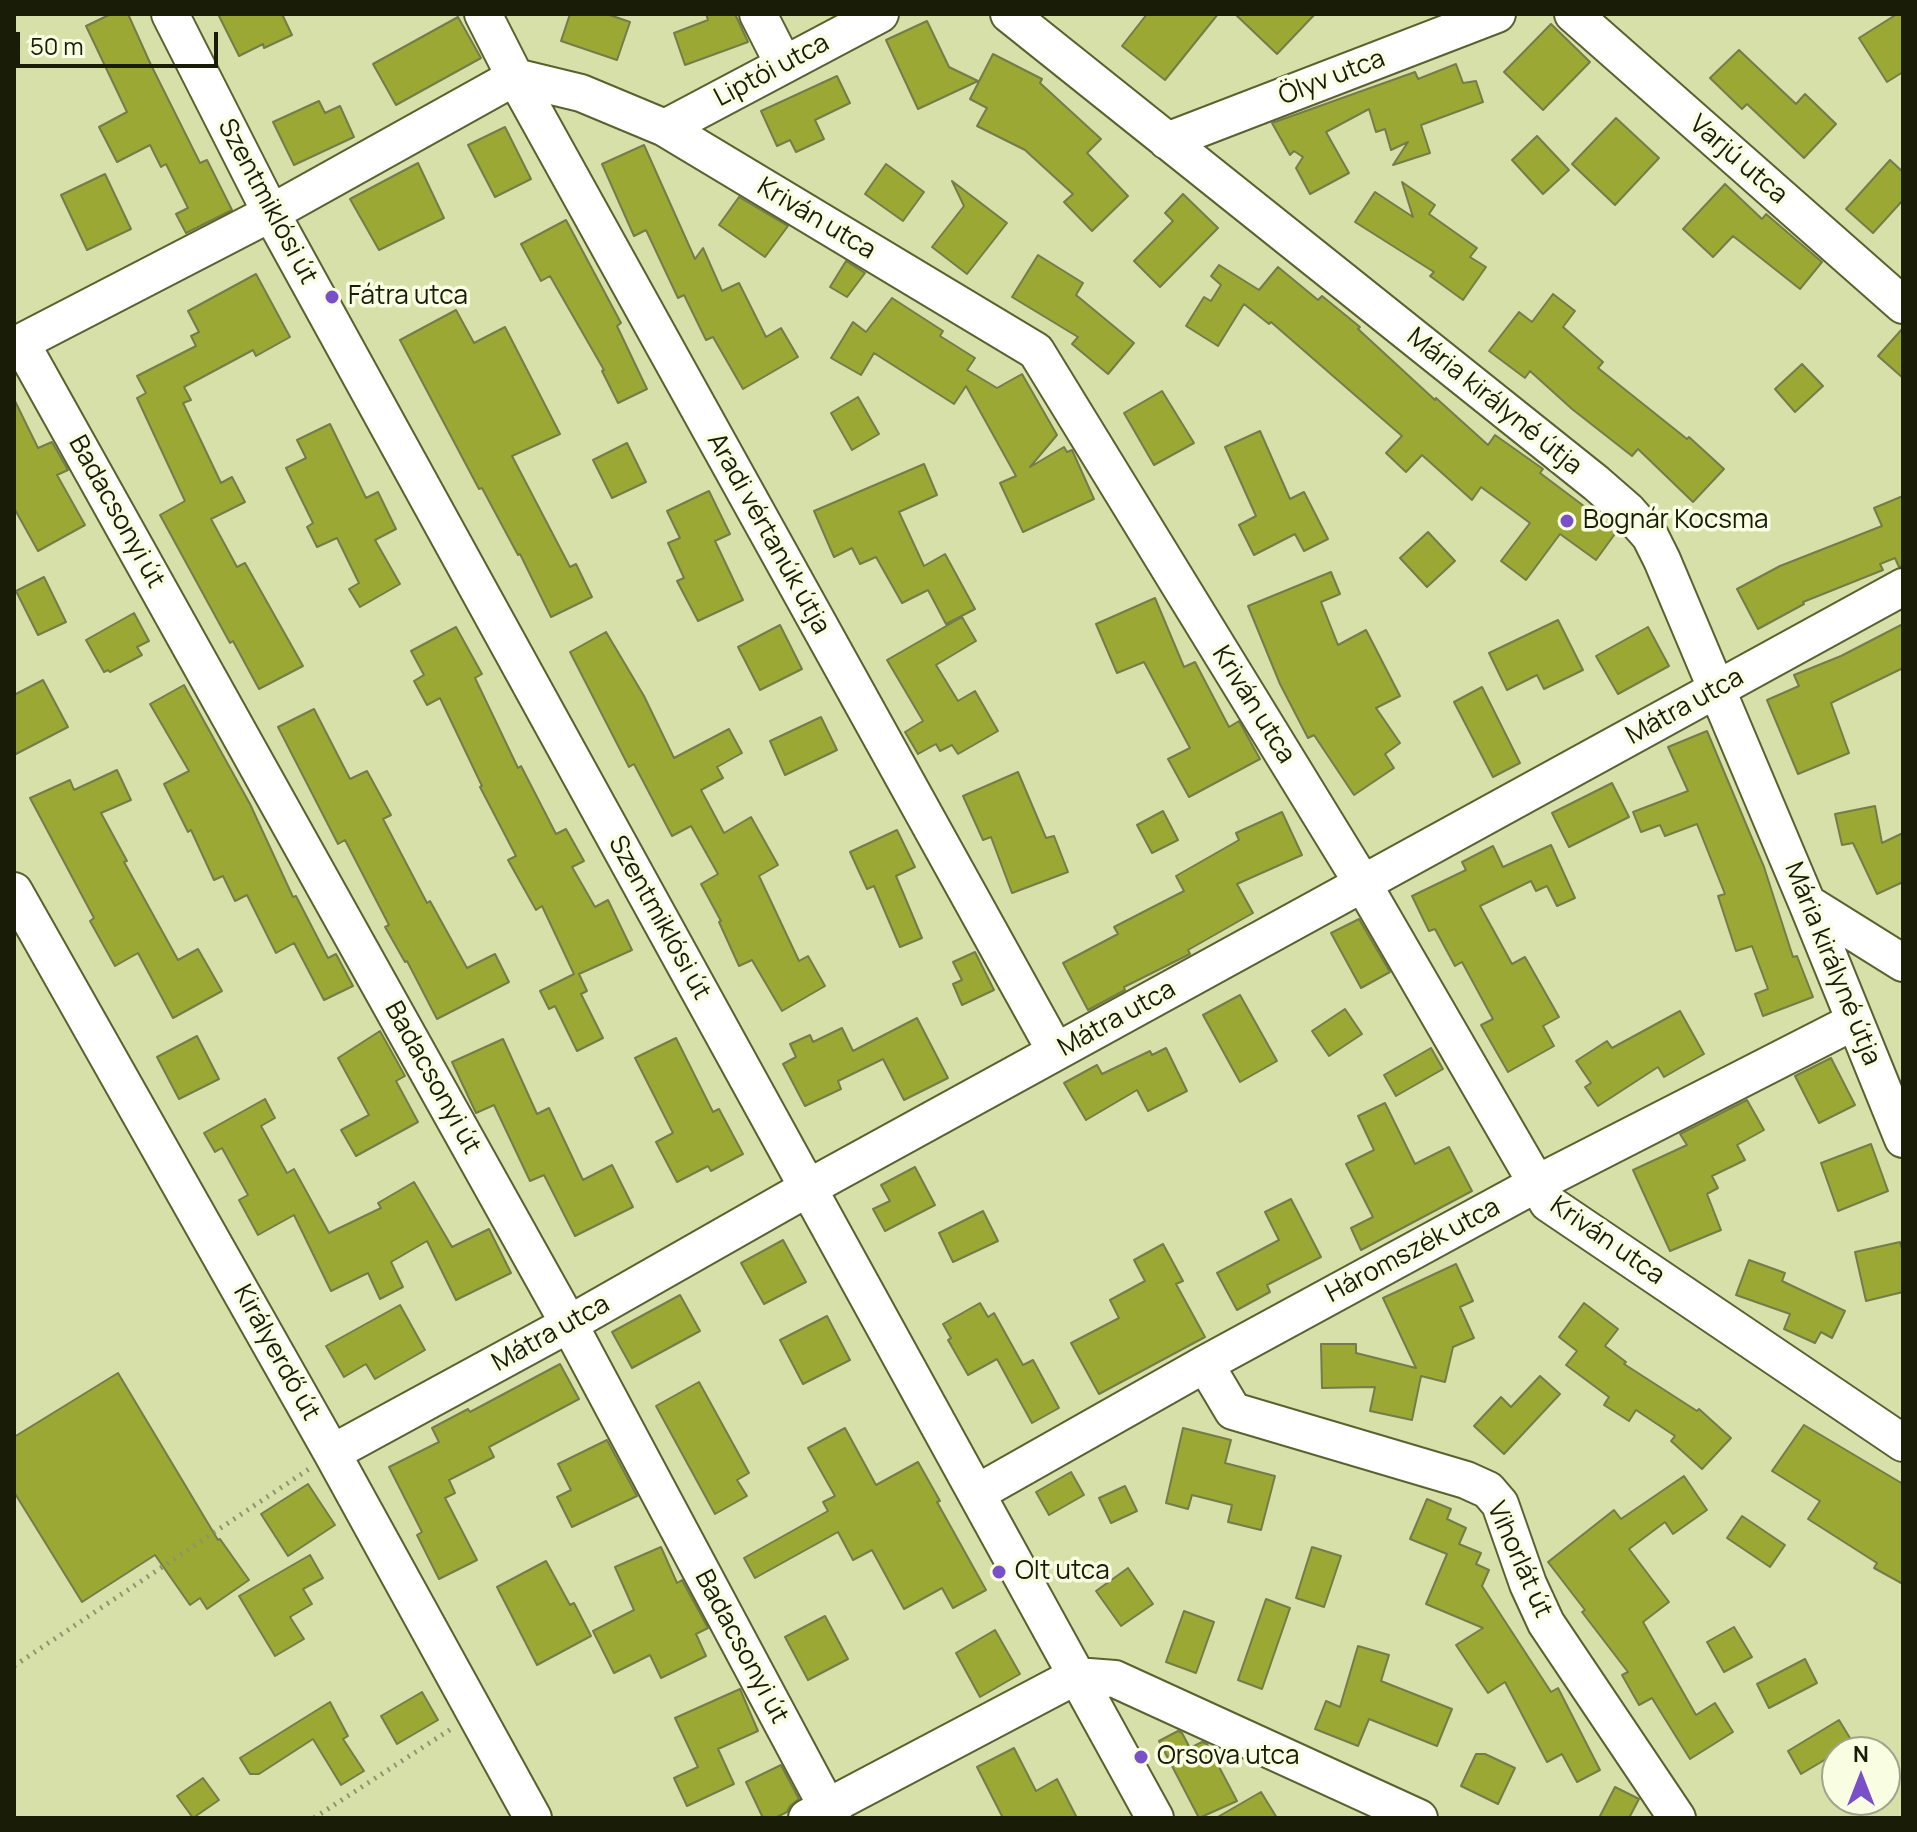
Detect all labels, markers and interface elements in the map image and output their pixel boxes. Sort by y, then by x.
scale bar [20,16,222,66]
street label: Liptói utca [709,28,835,114]
text: 50 m [30,29,84,62]
street label: Ölyv utca [1275,44,1389,112]
street label: Varjú utca [1683,109,1793,211]
street label: Szentmiklósi út [210,114,324,290]
street label: Kriván utca [751,172,881,266]
place label: Fátra utca [348,281,468,313]
marker: Fátra utca [323,288,341,306]
street label: Mária királyné útja [1400,322,1588,482]
street label: Aradi vértanúk útja [700,428,836,640]
street label: Badacsonyi út [61,430,171,594]
place label: Bognár Kocsma [1583,505,1768,537]
marker: Bognár Kocsma [1558,512,1576,530]
street label: Kriván utca [1205,641,1301,769]
street label: Mátra utca [1621,662,1749,752]
street label: Szentmiklósi út [601,831,717,1005]
street label: Mária királyné útja [1777,858,1887,1070]
street label: Mátra utca [1053,974,1181,1064]
street label: Badacsonyi út [377,996,487,1160]
street label: Kriván utca [1544,1190,1670,1292]
street label: Háromszék utca [1321,1192,1505,1310]
street label: Királyerdő út [226,1280,326,1426]
street label: Mátra utca [487,1289,615,1379]
street label: Vihorlát út [1480,1497,1558,1623]
place label: Olt utca [1015,1556,1110,1588]
marker: Olt utca [990,1563,1008,1581]
street label: Badacsonyi út [687,1565,795,1729]
north arrow [1821,1736,1901,1816]
text: N [1853,1739,1869,1769]
place label: Orsova utca [1157,1741,1299,1773]
marker: Orsova utca [1132,1748,1150,1766]

